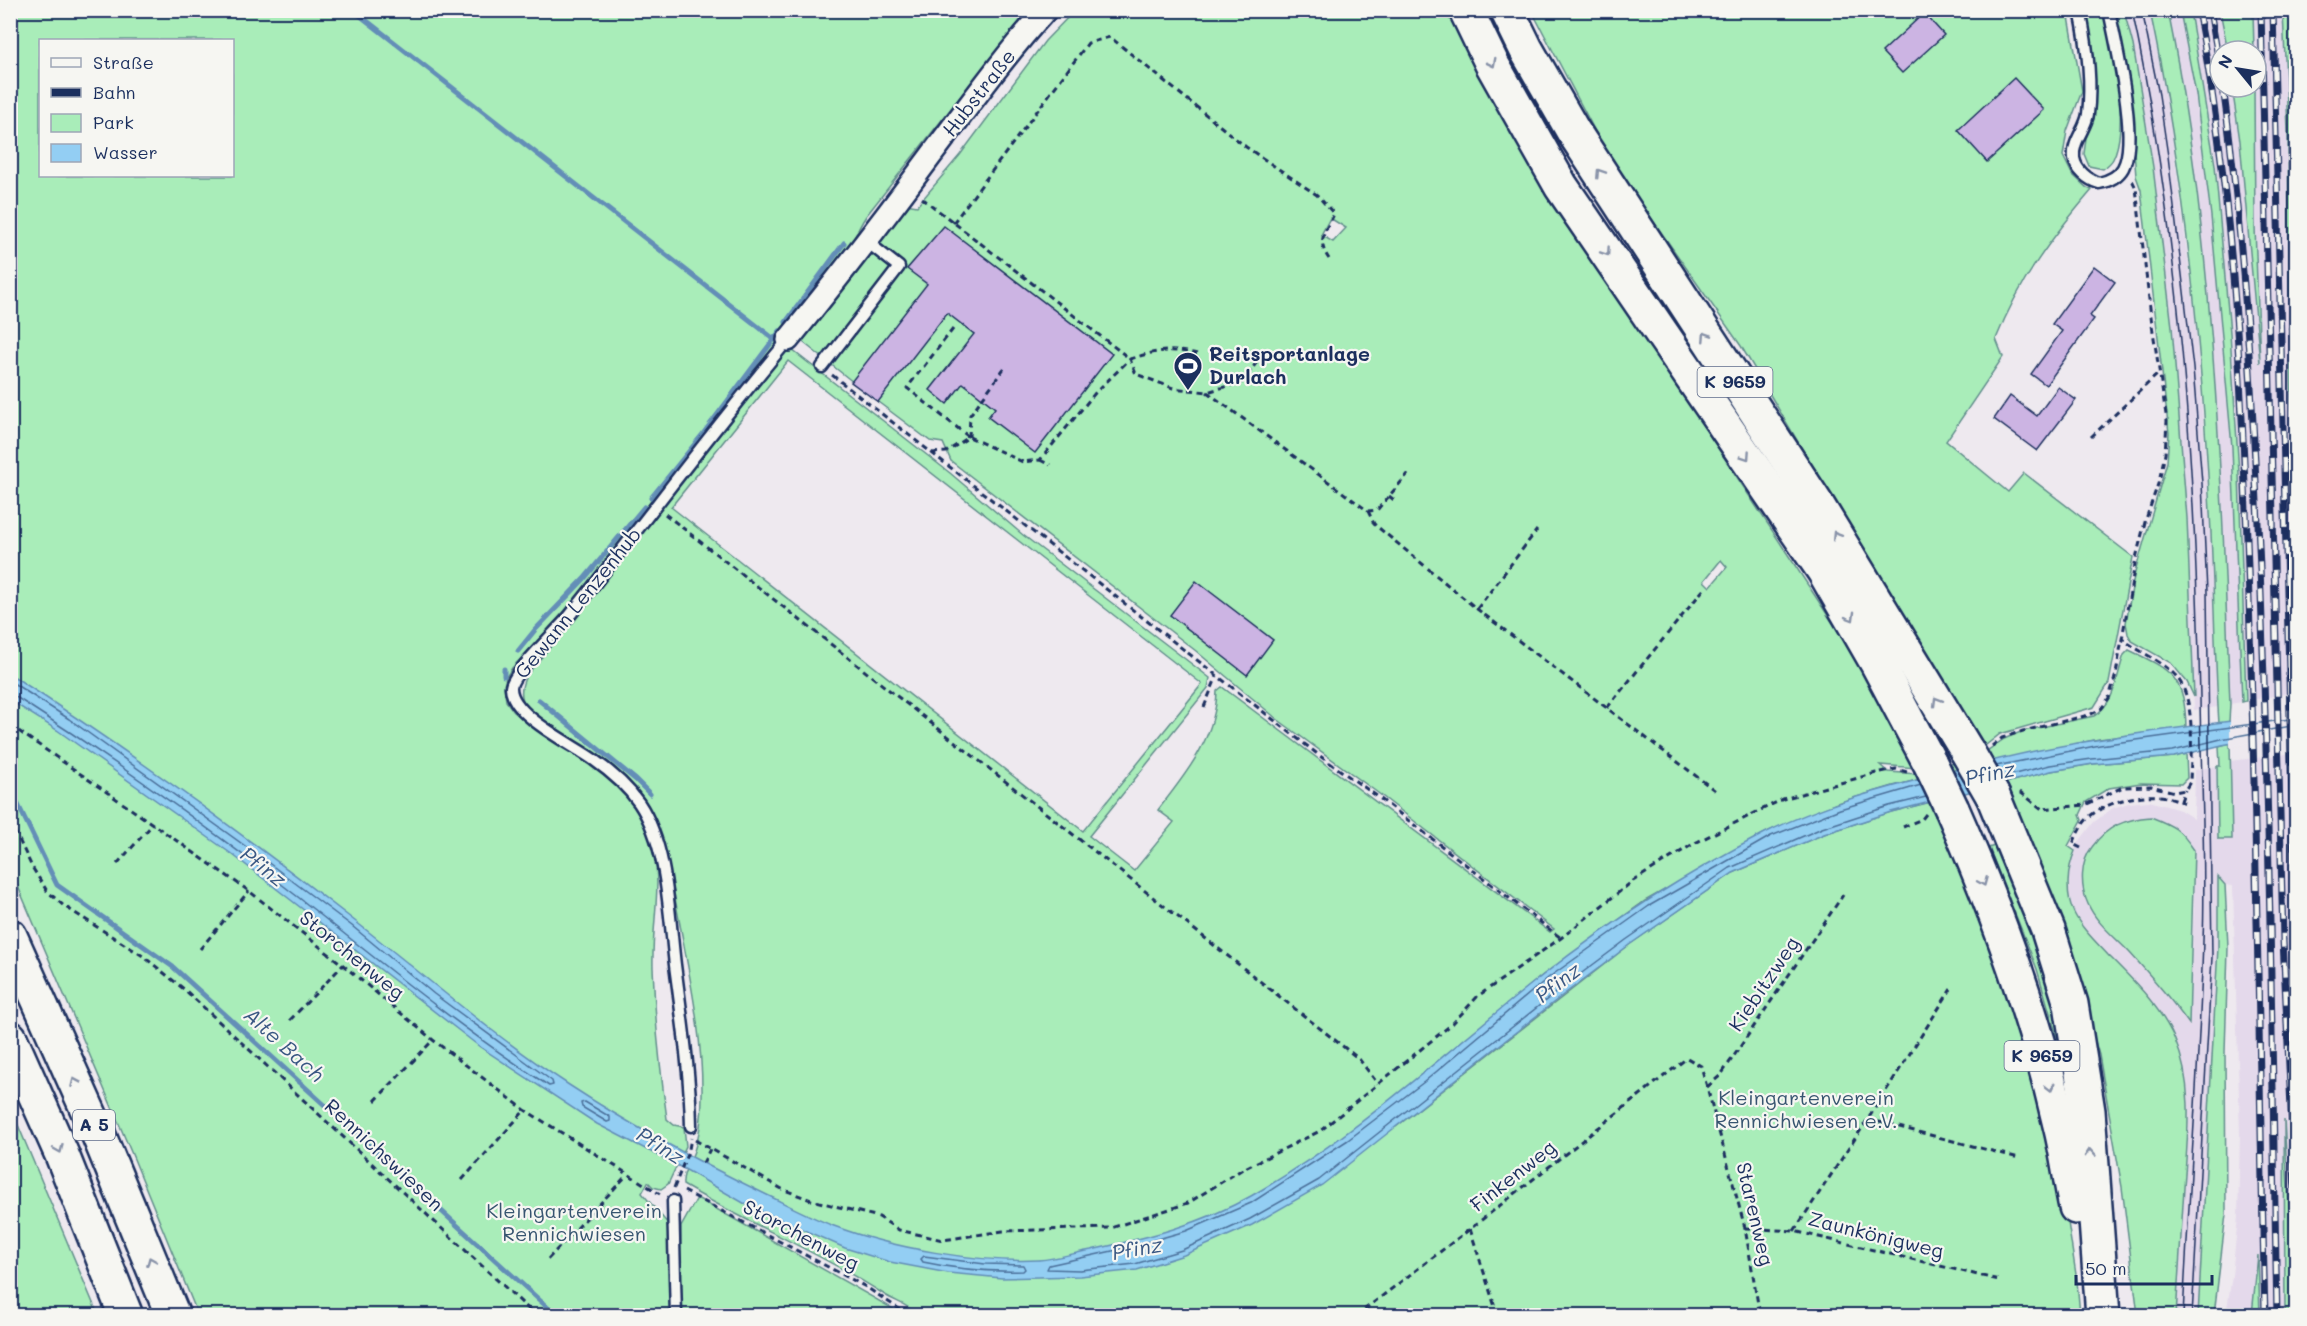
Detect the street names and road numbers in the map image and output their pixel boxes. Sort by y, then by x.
street label: Hubstraße [936,43,1020,141]
road number: K 9659 [1698,367,1772,397]
street label: Gewann Lenzenhub [508,521,646,683]
street label: Storchenweg [295,904,411,1005]
street label: Kiebitzweg [1722,931,1804,1036]
road number: K 9659 [2004,1041,2080,1071]
street label: Rennichswiesen [320,1092,450,1216]
road number: A 5 [73,1110,115,1140]
street label: Finkenweg [1464,1134,1561,1217]
street label: Starenweg [1731,1159,1781,1268]
street label: Storchenweg [739,1193,864,1276]
street label: Zaunkönigweg [1806,1205,1947,1263]

